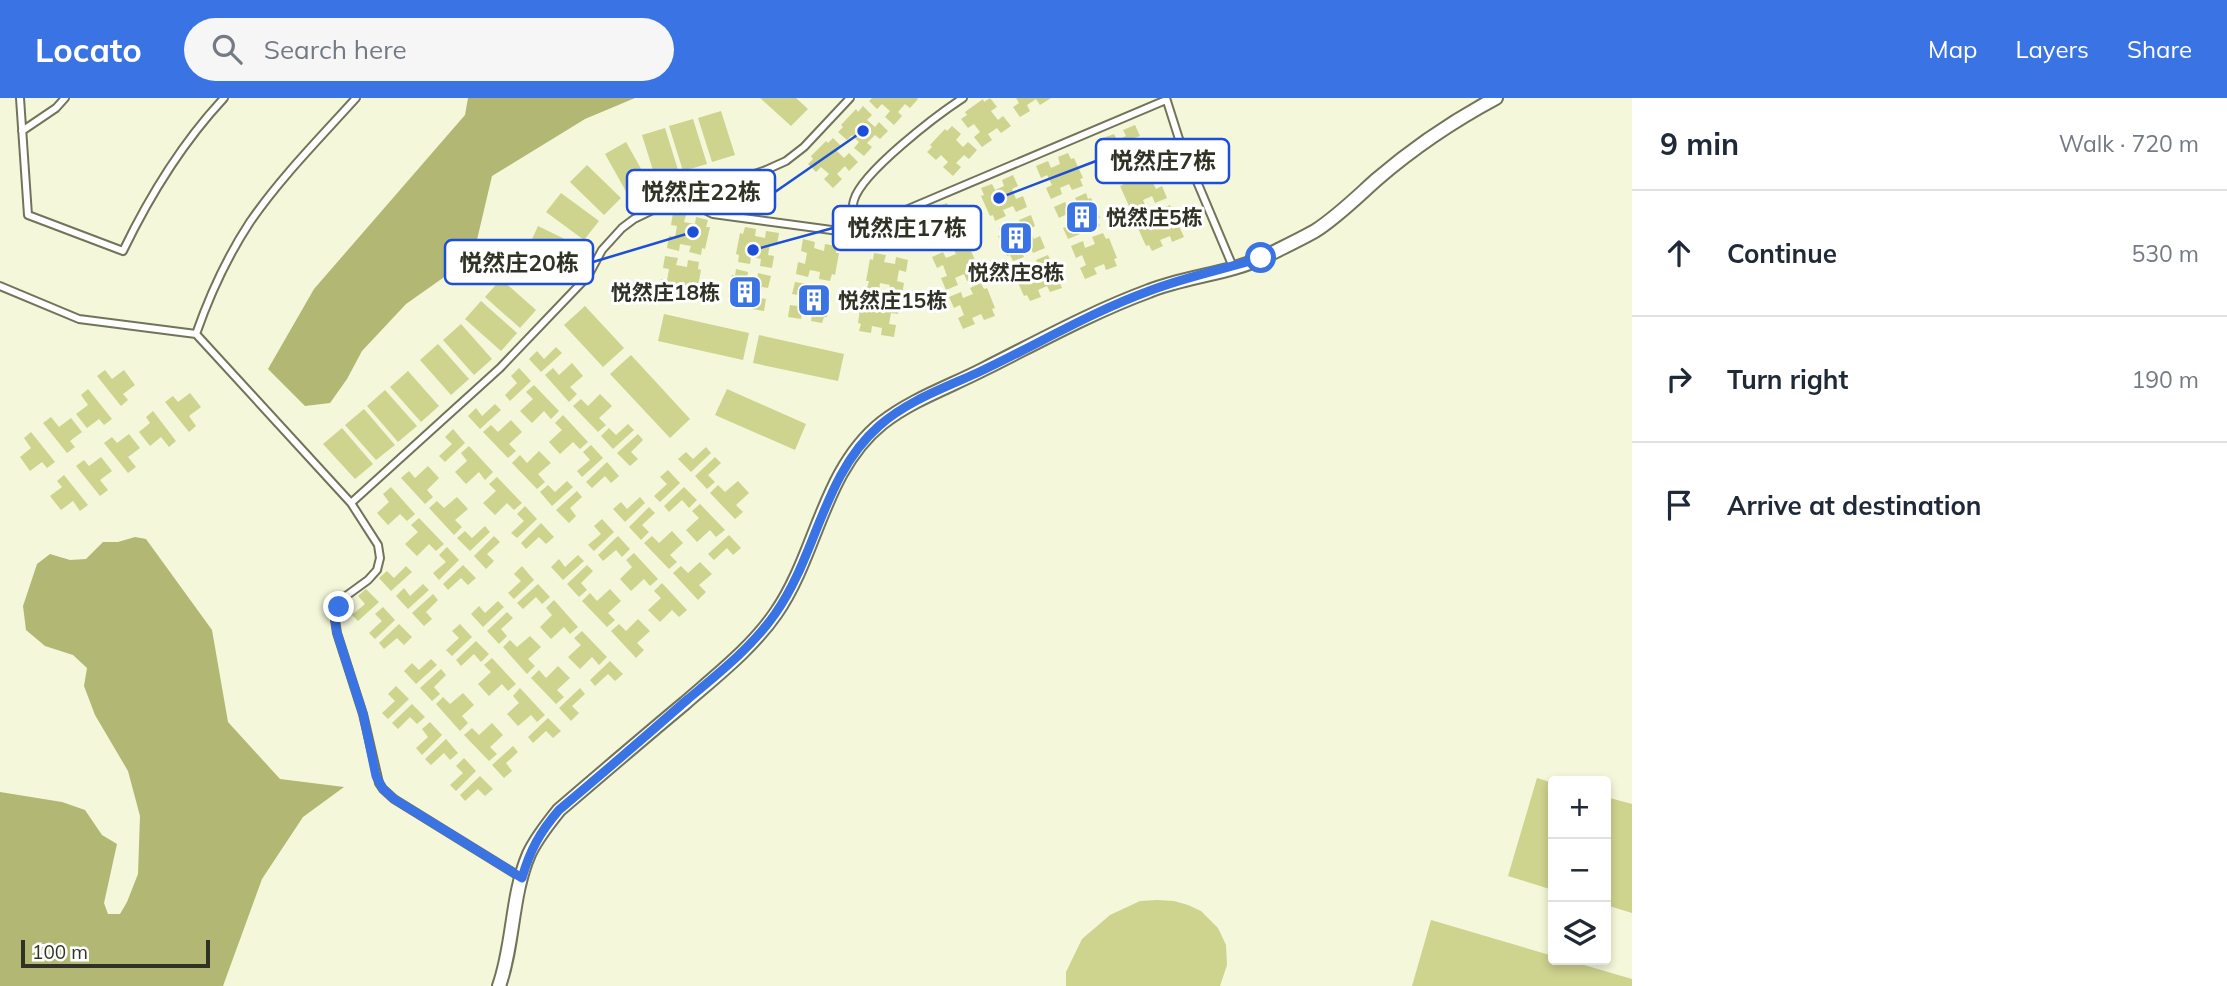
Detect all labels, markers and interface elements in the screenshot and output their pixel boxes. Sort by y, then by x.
search box [184,18,674,81]
text: Locato [35,29,142,70]
icon: search [208,30,246,68]
text: Search here [264,33,407,66]
text: Map [1928,34,1977,64]
text: Layers [2015,34,2089,64]
text: Share [2127,34,2192,64]
text: 9 min [1660,125,1739,163]
text: Walk · 720 m [2059,129,2199,158]
callout: 悦然庄7栋 [1096,139,1229,183]
text: 悦然庄7栋 [1110,146,1216,175]
callout: 悦然庄22栋 [627,170,775,214]
text: 悦然庄22栋 [641,177,761,206]
building icon: 悦然庄5栋 [1063,198,1101,236]
place label: 悦然庄5栋 [1106,204,1203,230]
callout: 悦然庄17栋 [833,206,981,250]
text: 悦然庄17栋 [847,213,967,242]
building icon: 悦然庄8栋 [997,219,1035,257]
icon: ahead [1660,234,1698,272]
text: Continue [1727,237,1837,270]
text: 530 m [2131,239,2199,268]
callout: 悦然庄20栋 [445,240,593,284]
route start [1245,242,1276,273]
text: 悦然庄20栋 [459,248,579,277]
place label: 悦然庄8栋 [968,259,1064,285]
building icon: 悦然庄18栋 [726,273,764,311]
place label: 悦然庄18栋 [611,279,720,305]
building icon: 悦然庄15栋 [795,281,833,319]
place label: 悦然庄15栋 [838,287,947,313]
icon: right [1660,360,1698,398]
text: Turn right [1727,363,1848,396]
text: 190 m [2131,365,2199,394]
icon: arrive [1660,486,1698,524]
text: Arrive at destination [1727,489,1982,522]
route end [323,591,354,622]
map controls [1548,776,1611,965]
button: + [1548,776,1611,839]
button: − [1548,839,1611,902]
button: layers [1548,902,1611,965]
scale bar [21,937,210,969]
text: 100 m [32,940,88,964]

